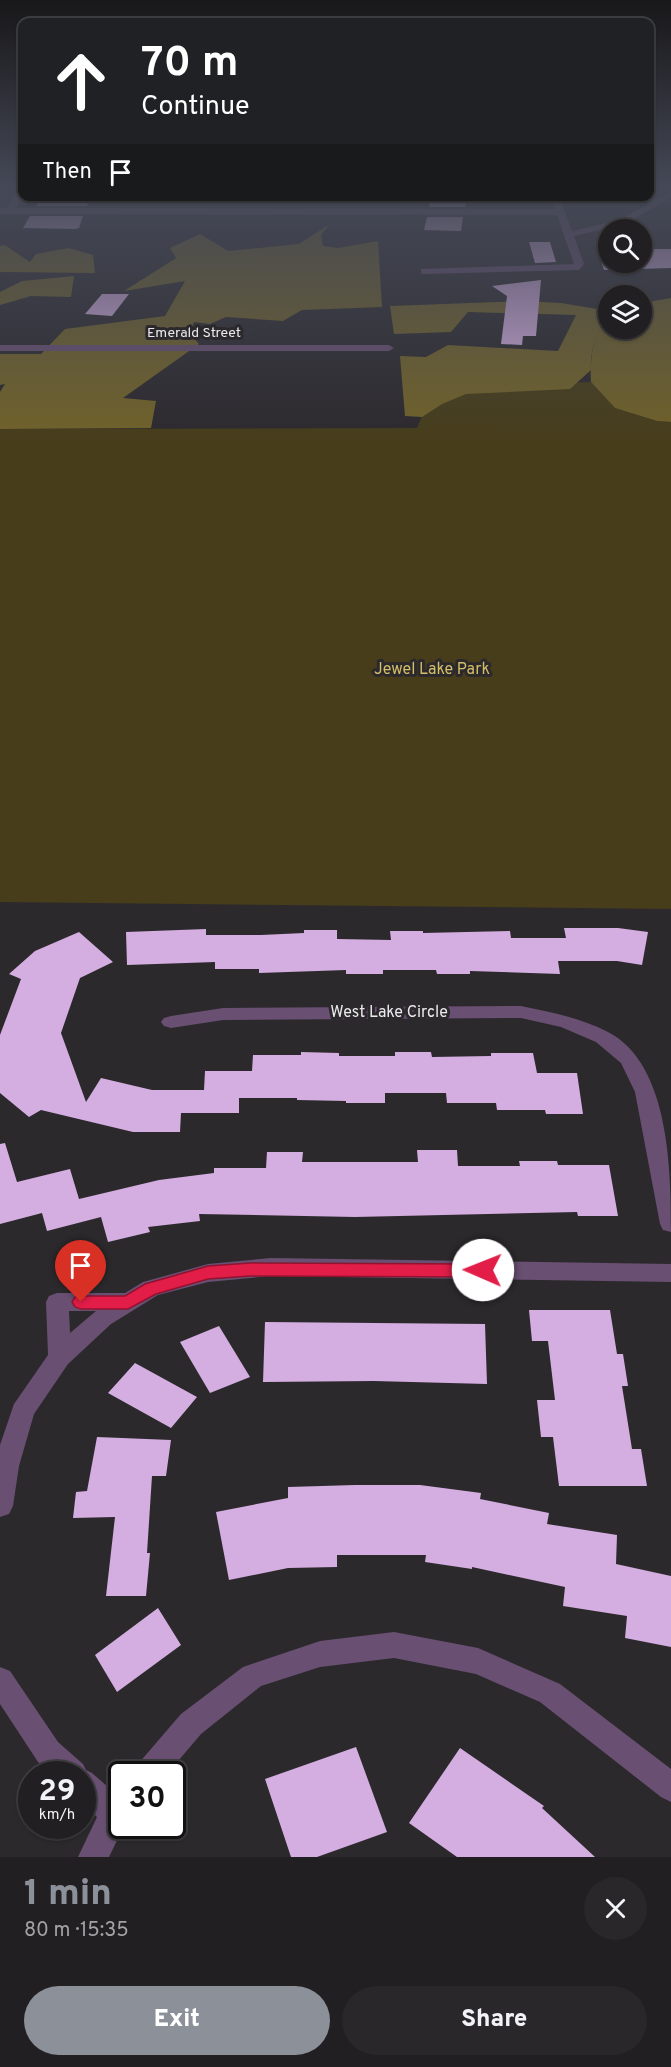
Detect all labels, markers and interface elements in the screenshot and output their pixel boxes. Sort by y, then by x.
text: 70 m [141,38,239,91]
icon: ahead [42,42,120,120]
text: Continue [141,90,250,124]
icon: arrive [104,156,137,189]
text: Then [42,159,92,186]
map controls [598,219,652,339]
button: search [598,219,652,273]
button: layers [598,285,652,339]
street label: Emerald Street [147,325,241,342]
park label: Jewel Lake Park [374,660,490,680]
street label: West Lake Circle [330,1003,448,1023]
position arrow [451,1238,515,1302]
pin [55,1240,106,1302]
icon: arrive [64,1249,97,1282]
speed limit sign: 30 [108,1761,186,1839]
text: 29 [39,1774,75,1811]
text: km/h [39,1806,75,1825]
text: 1 min [24,1872,112,1918]
button: close [584,1877,647,1940]
text: 80 m · 15:35 [24,1918,129,1944]
button: Exit [24,1986,330,2055]
button: Share [342,1986,647,2055]

